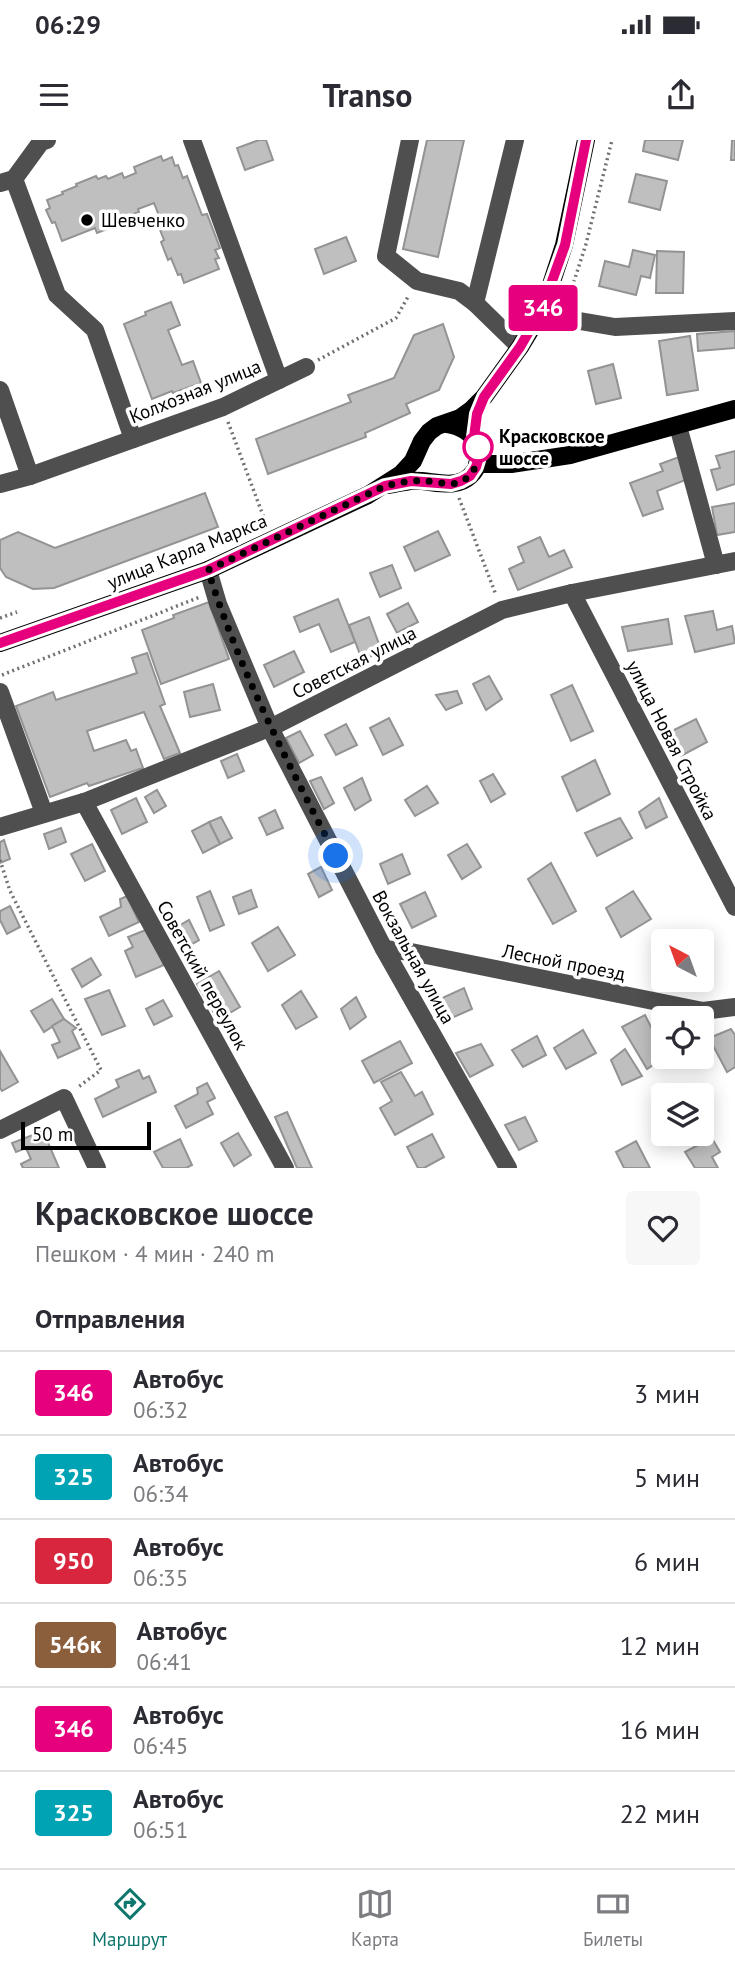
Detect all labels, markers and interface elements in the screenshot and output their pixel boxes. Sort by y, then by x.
text: 06:29 [35,8,101,41]
text: Transo [322,74,413,116]
icon: menu [35,76,73,114]
icon: share [662,76,700,114]
place label: Шевченко [101,208,185,232]
marker: Шевченко [79,212,95,228]
line badge: 346 [503,285,583,331]
text: 346 [523,292,563,323]
street label: Колхозная улица [126,354,264,428]
place label: Красковское шоссе [499,424,605,470]
marker: Красковское шоссе [463,432,493,462]
street label: улица Карла Маркса [104,508,270,594]
street label: Советская улица [288,620,420,704]
street label: улица Новая Стройка [621,656,723,824]
your location [318,838,353,873]
street label: Вокзальная улица [367,886,461,1028]
street label: Советский переулок [152,896,254,1054]
north arrow [651,929,714,992]
map controls [651,929,714,1146]
street label: Лесной проезд [500,938,627,986]
button: locate [651,1006,714,1069]
button: layers [651,1083,714,1146]
scale bar [21,1119,150,1151]
text: 50 m [32,1122,73,1146]
text: Красковское шоссе [35,1191,314,1234]
button: heart [626,1191,700,1265]
text: Пешком · 4 мин · 240 m [35,1239,274,1268]
text: Отправления [35,1302,185,1335]
text: Автобус [133,1362,224,1395]
text: 346 [53,1377,94,1408]
text: 3 мин [634,1377,700,1410]
text: 06:32 [133,1395,188,1424]
text: Автобус [133,1446,224,1479]
text: 325 [53,1461,94,1492]
text: 5 мин [634,1461,700,1494]
text: 06:34 [133,1479,188,1508]
text: Автобус [133,1530,224,1563]
text: 950 [53,1545,94,1576]
text: 6 мин [634,1545,700,1578]
text: 06:35 [133,1563,188,1592]
text: Автобус [137,1614,227,1647]
text: 546к [49,1629,102,1660]
text: 12 мин [620,1629,700,1662]
text: 06:41 [137,1647,192,1676]
text: Автобус [133,1698,224,1731]
text: 346 [53,1713,94,1744]
text: 16 мин [620,1713,700,1746]
text: 06:45 [133,1731,188,1760]
text: Автобус [133,1782,224,1815]
text: 325 [53,1797,94,1828]
text: 22 мин [620,1797,700,1830]
text: 06:51 [133,1815,188,1844]
tab: Маршрут [92,1885,167,1951]
tab: Карта [351,1885,399,1951]
tab: Билеты [583,1885,643,1951]

